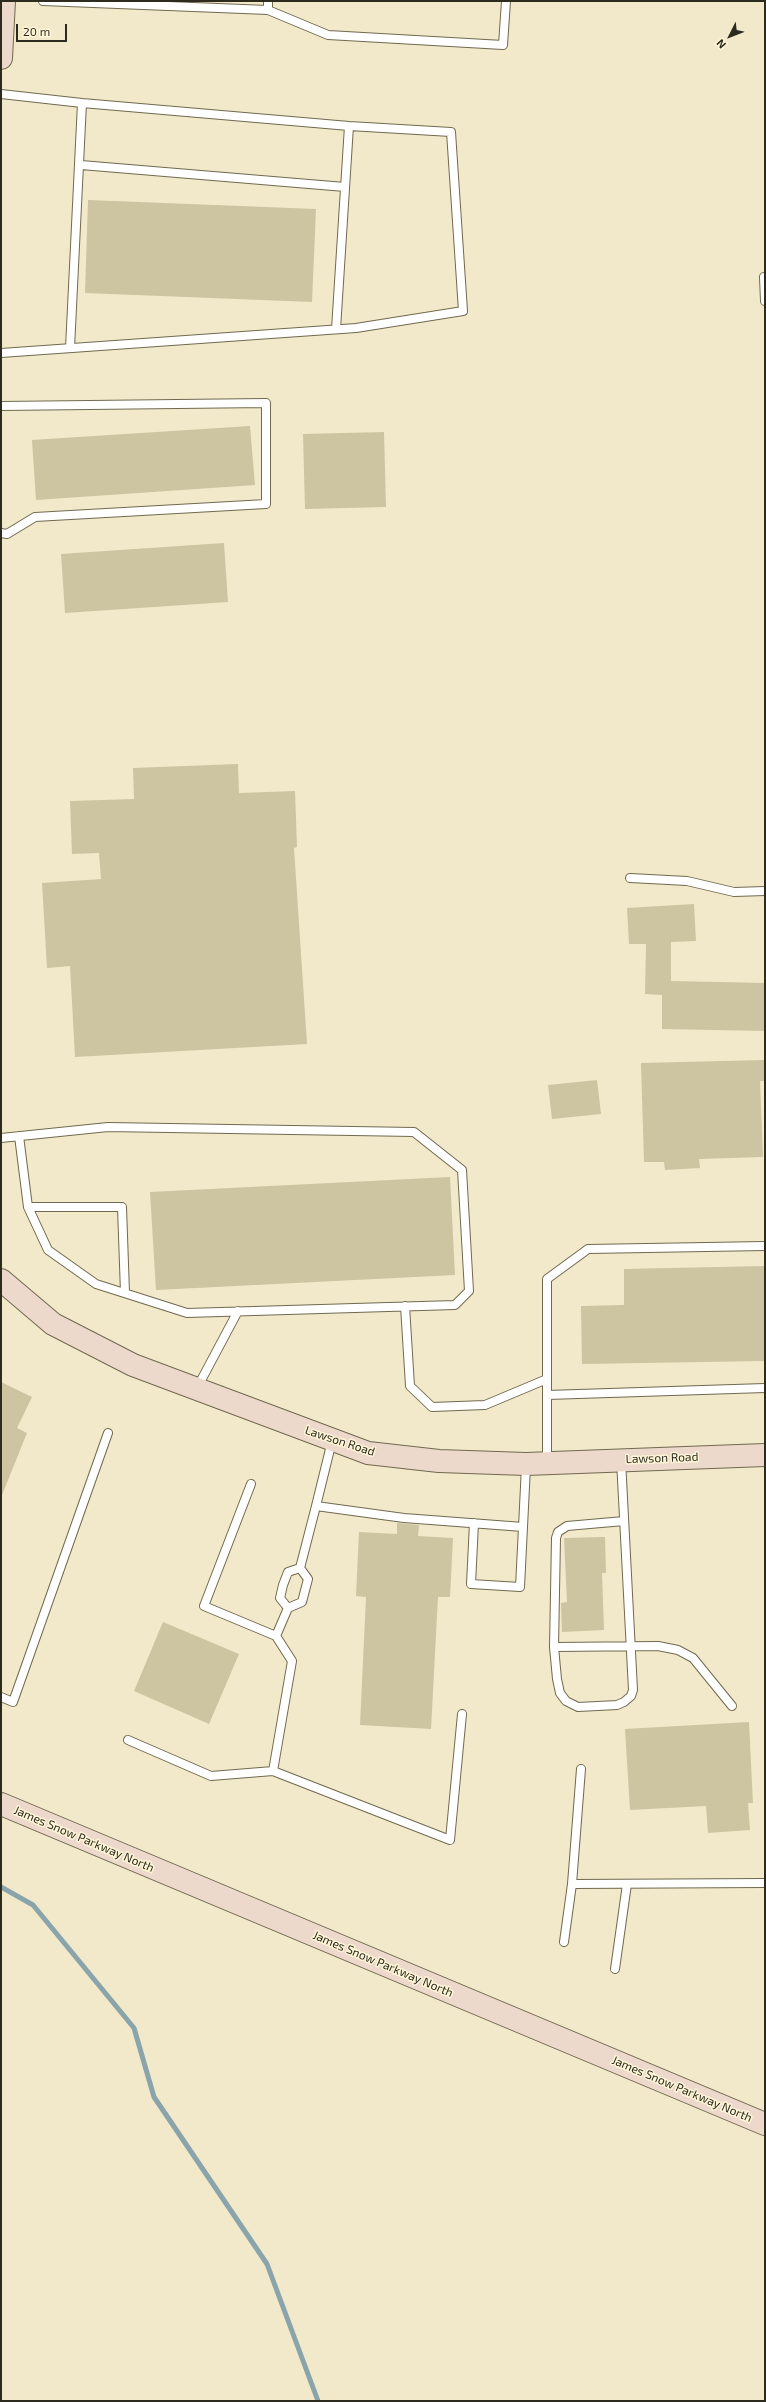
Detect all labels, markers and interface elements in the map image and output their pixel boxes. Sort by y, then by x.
scale bar [18,16,69,42]
north arrow [710,16,750,56]
text: 20 m [23,24,50,38]
text: N [713,37,728,52]
street label: Lawson Road [303,1423,377,1459]
street label: Lawson Road [625,1450,699,1466]
street label: James Snow Parkway North [12,1803,156,1875]
street label: James Snow Parkway North [311,1928,455,2000]
street label: James Snow Parkway North [610,2053,754,2125]

